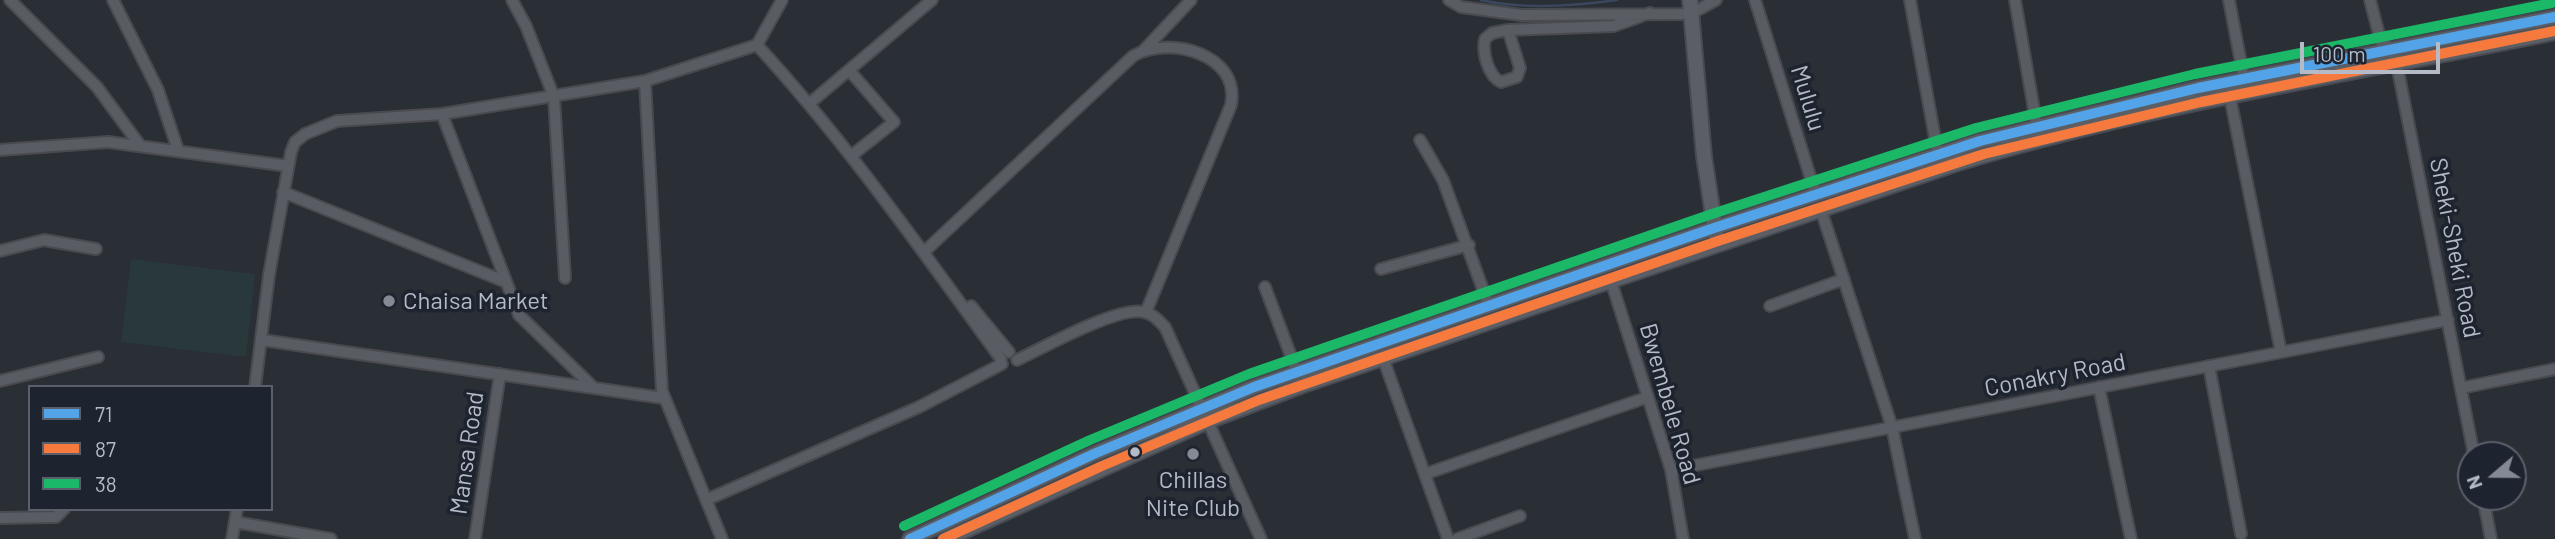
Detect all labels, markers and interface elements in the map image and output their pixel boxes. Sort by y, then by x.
scale bar [2303,28,2443,72]
text: 100 m [2313,41,2366,66]
street label: Mululu [1784,62,1832,134]
street label: Sheki-Sheki Road [2423,156,2487,340]
place label: Chaisa Market [403,287,549,315]
marker: Chaisa Market [381,293,397,309]
street label: Bwembele Road [1633,320,1707,488]
street label: Conakry Road [1982,347,2128,403]
legend [28,385,273,511]
street label: Mansa Road [444,390,490,516]
text: 71 [95,401,112,426]
text: 87 [95,436,116,461]
north arrow [2457,441,2527,511]
unlabelled marker [1128,445,1142,459]
marker: Chillas Nite Club [1185,446,1201,462]
place label: Chillas Nite Club [1146,466,1240,522]
text: 38 [95,471,117,496]
text: N [2461,473,2487,493]

